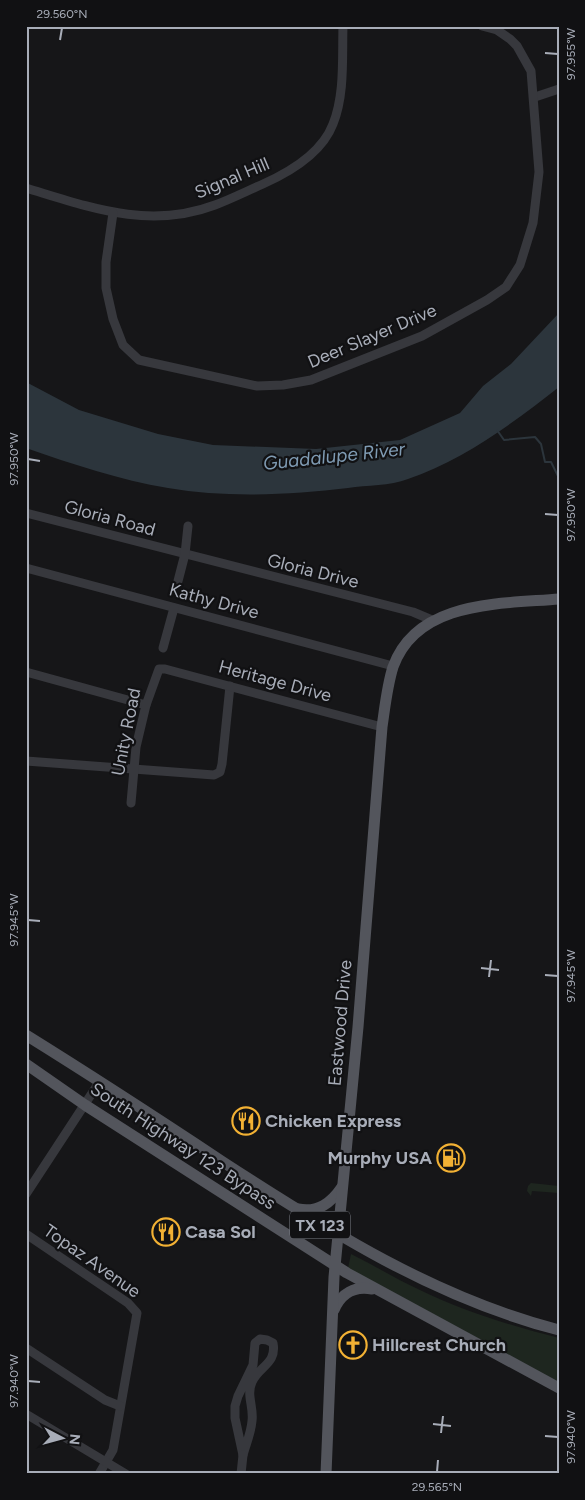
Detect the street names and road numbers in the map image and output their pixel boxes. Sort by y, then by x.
street label: Signal Hill [191,152,273,204]
street label: Deer Slayer Drive [304,299,440,373]
street label: Gloria Road [62,495,158,541]
street label: Gloria Drive [265,549,361,593]
street label: Kathy Drive [167,578,262,624]
street label: Heritage Drive [216,655,334,707]
street label: Unity Road [107,686,145,778]
street label: Eastwood Drive [324,959,356,1087]
street label: South Highway 123 Bypass [86,1078,280,1214]
road number: TX 123 [290,1212,350,1238]
street label: Topaz Avenue [39,1220,145,1303]

